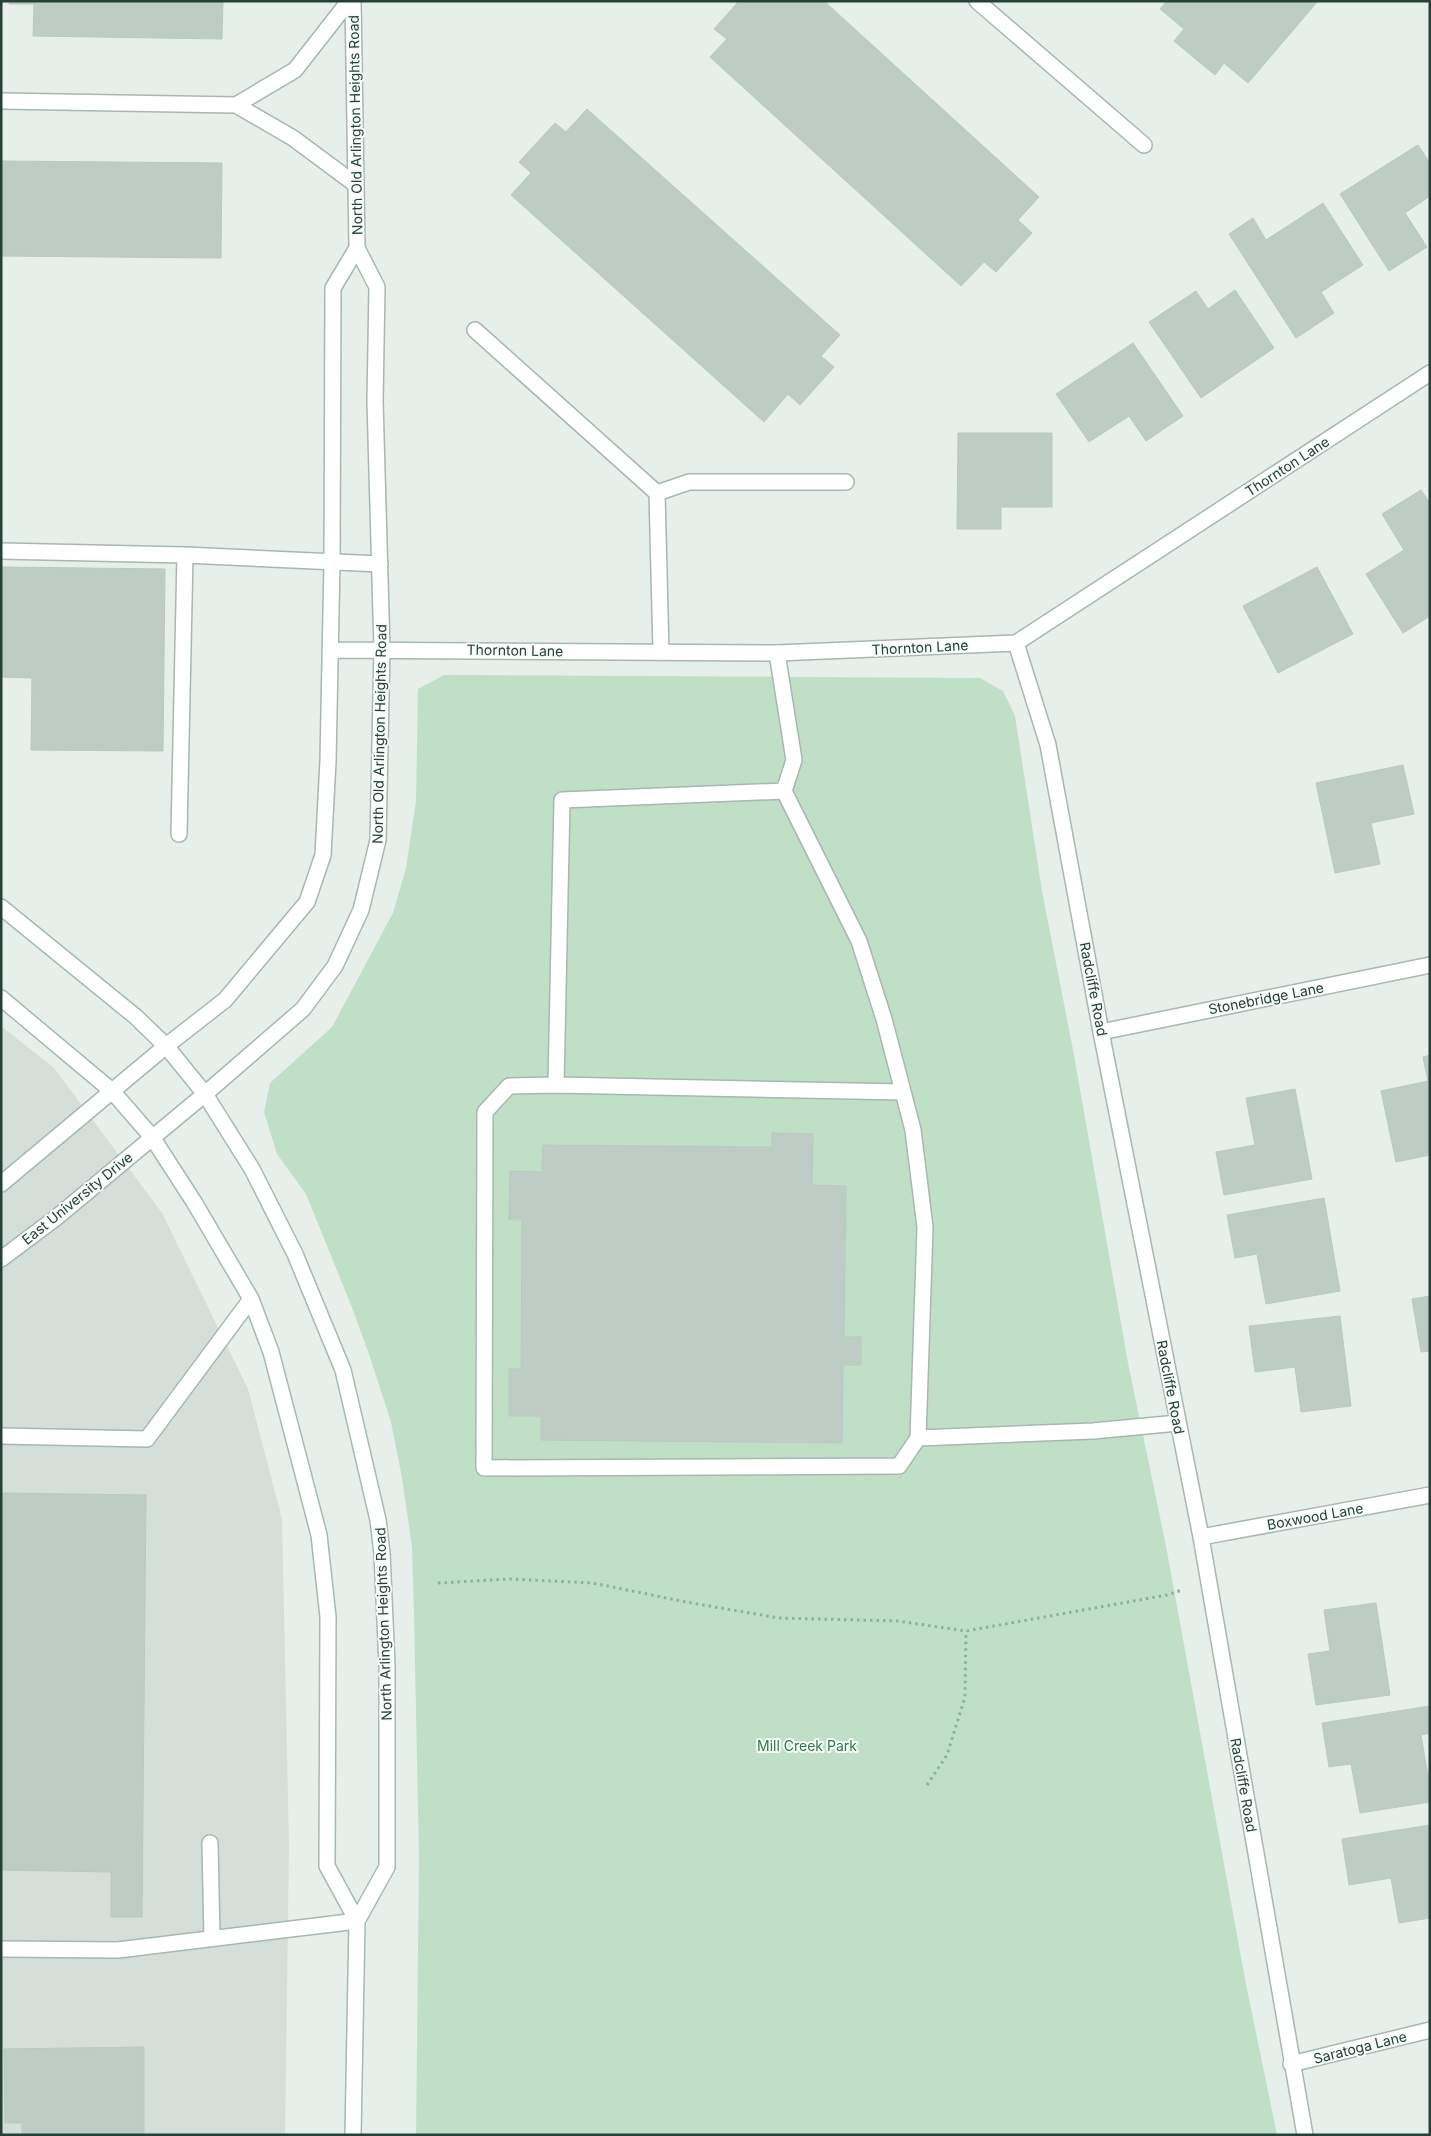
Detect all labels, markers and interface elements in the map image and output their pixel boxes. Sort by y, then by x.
street label: North Old Arlington Heights Road [345,15,365,235]
street label: Thornton Lane [1242,433,1332,499]
street label: North Old Arlington Heights Road [369,624,389,844]
street label: Thornton Lane [871,636,969,658]
street label: Thornton Lane [466,641,564,659]
street label: Radcliffe Road [1077,941,1111,1037]
street label: Stonebridge Lane [1207,978,1325,1018]
street label: East University Drive [18,1148,136,1248]
street label: Radcliffe Road [1154,1339,1188,1435]
street label: Boxwood Lane [1265,1499,1365,1533]
street label: North Arlington Heights Road [371,1527,395,1721]
park label: Mill Creek Park [757,1737,857,1754]
street label: Radcliffe Road [1227,1737,1261,1833]
street label: Saratoga Lane [1312,2027,1408,2067]

